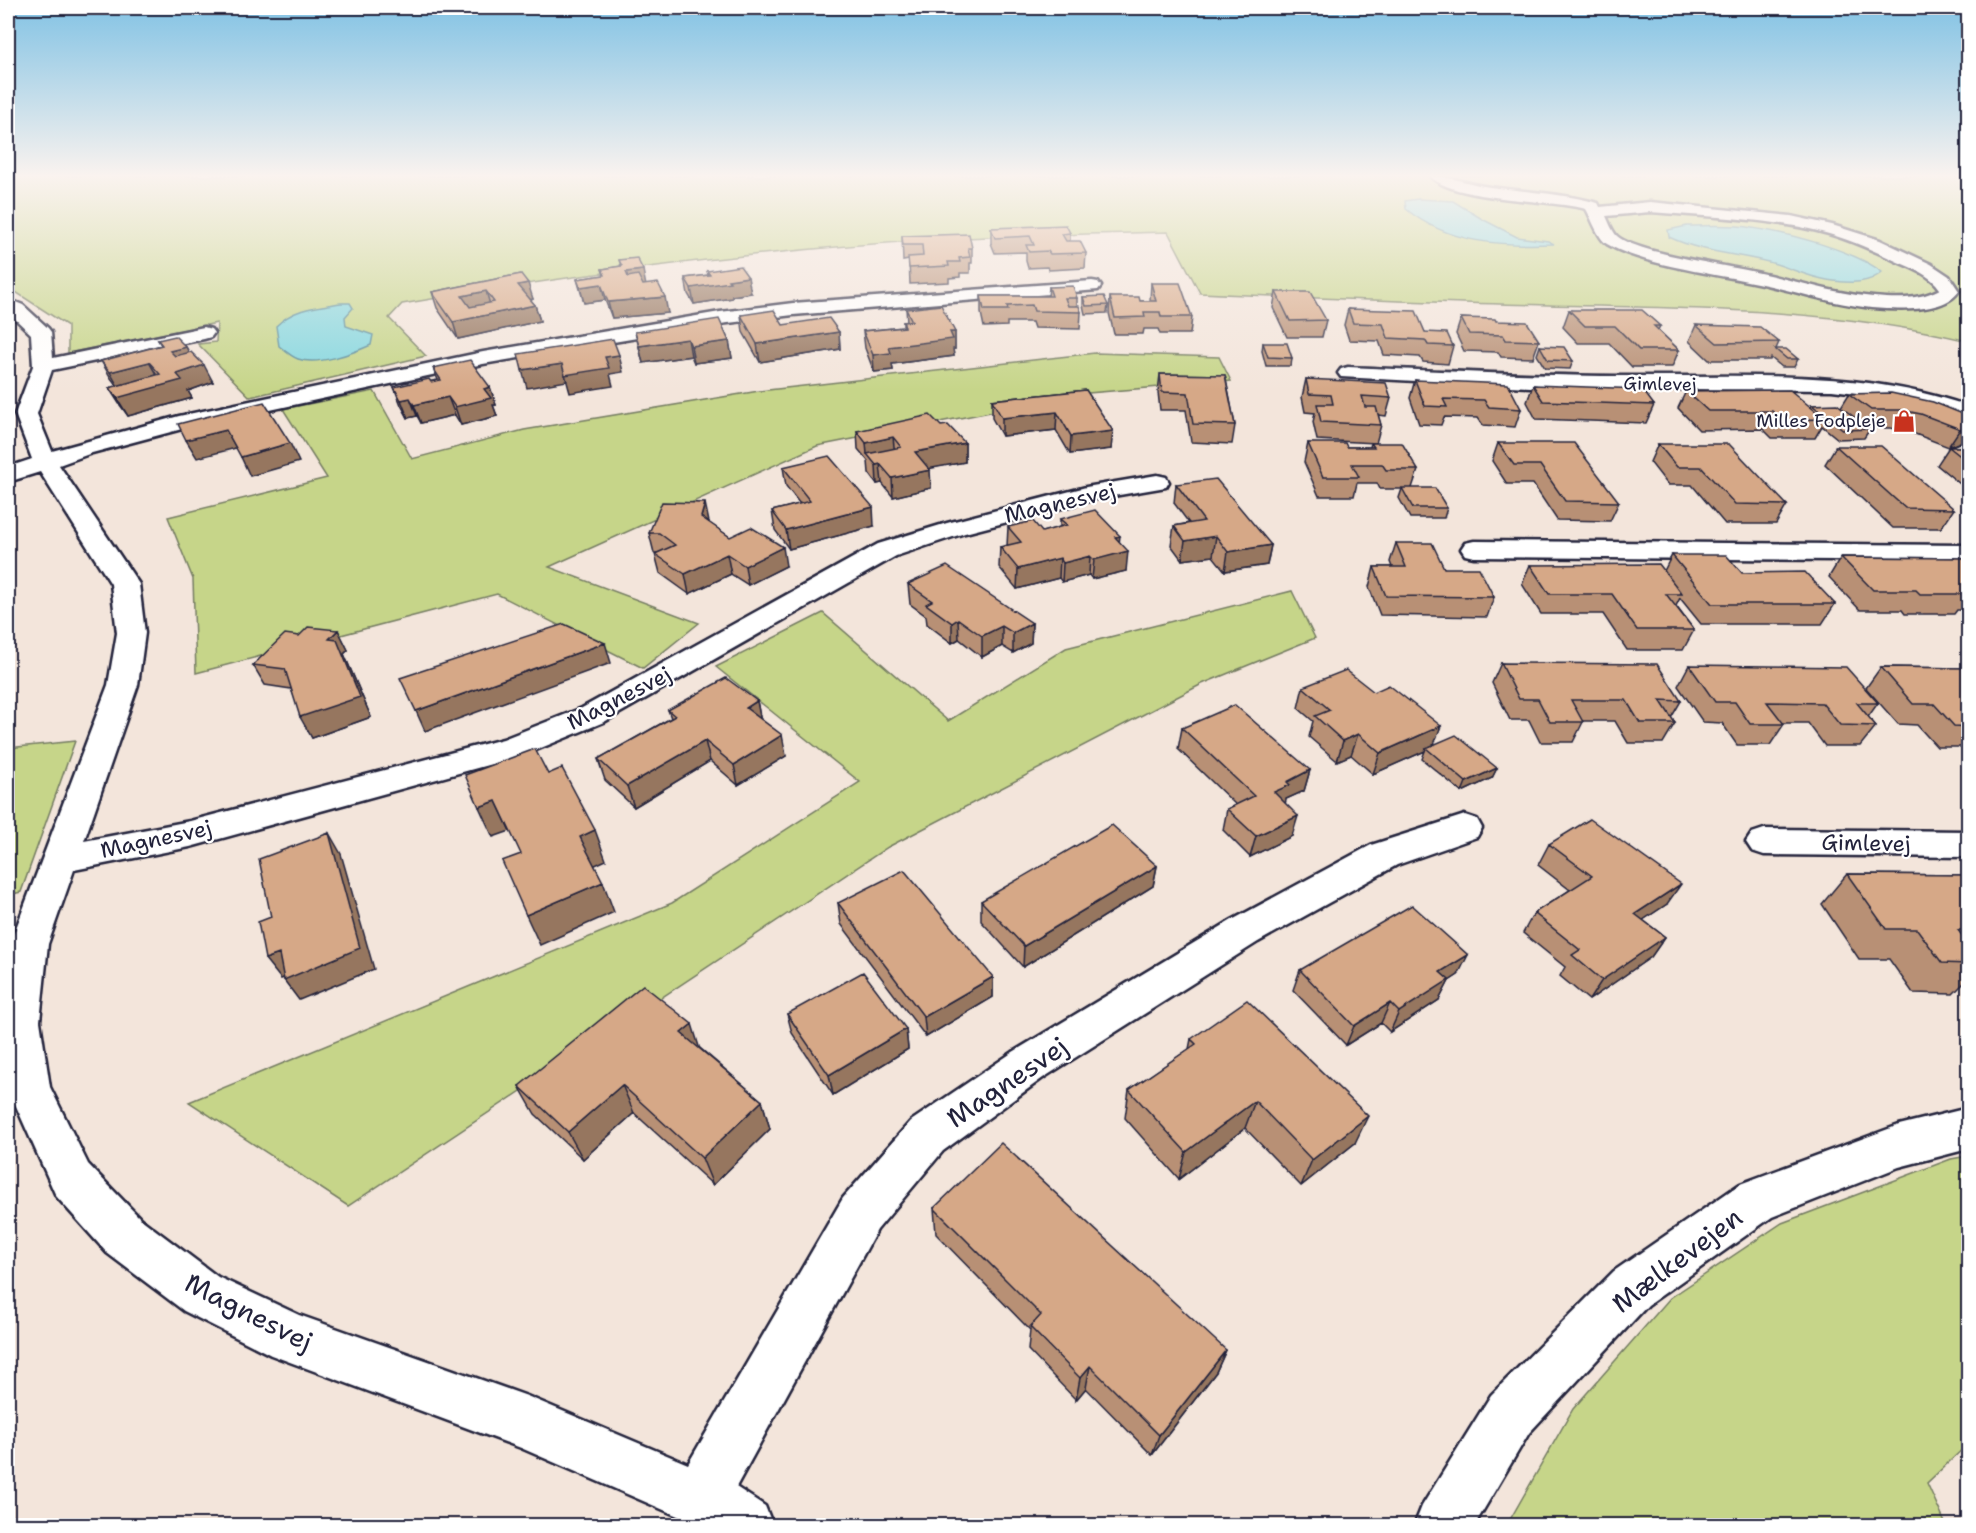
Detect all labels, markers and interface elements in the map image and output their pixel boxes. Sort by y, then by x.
street label: Gimlevej [1623,371,1697,397]
shop icon: Milles Fodpleje [1891,408,1917,434]
place label: Milles Fodpleje [1756,409,1886,433]
street label: Magnesvej [1002,476,1118,530]
street label: Magnesvej [562,659,676,737]
street label: Magnesvej [98,813,214,865]
street label: Gimlevej [1821,828,1911,858]
street label: Magnesvej [939,1028,1075,1136]
street label: Mælkevejen [1604,1199,1750,1321]
street label: Magnesvej [179,1264,319,1360]

